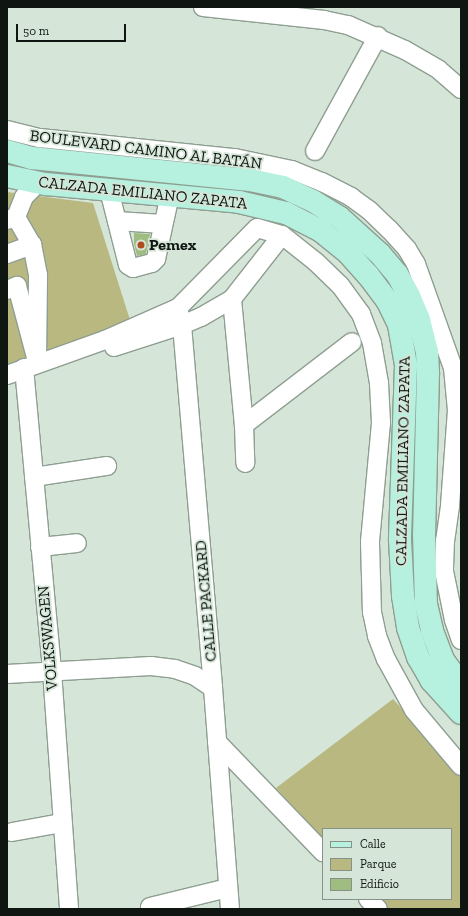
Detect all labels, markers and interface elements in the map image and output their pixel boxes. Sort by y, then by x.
scale bar [18,16,128,42]
text: 50 m [23,24,49,38]
street label: BOULEVARD CAMINO AL BATÁN [28,126,264,174]
street label: CALZADA EMILIANO ZAPATA [37,172,249,214]
place label: Pemex [149,235,196,255]
marker: Pemex [136,240,146,250]
street label: CALZADA EMILIANO ZAPATA [392,356,414,566]
street label: CALLE PACKARD [191,540,221,662]
street label: VOLKSWAGEN [34,585,62,691]
legend [322,828,452,900]
text: Calle [360,837,386,851]
text: Parque [360,857,396,871]
text: Edificio [360,877,399,891]

